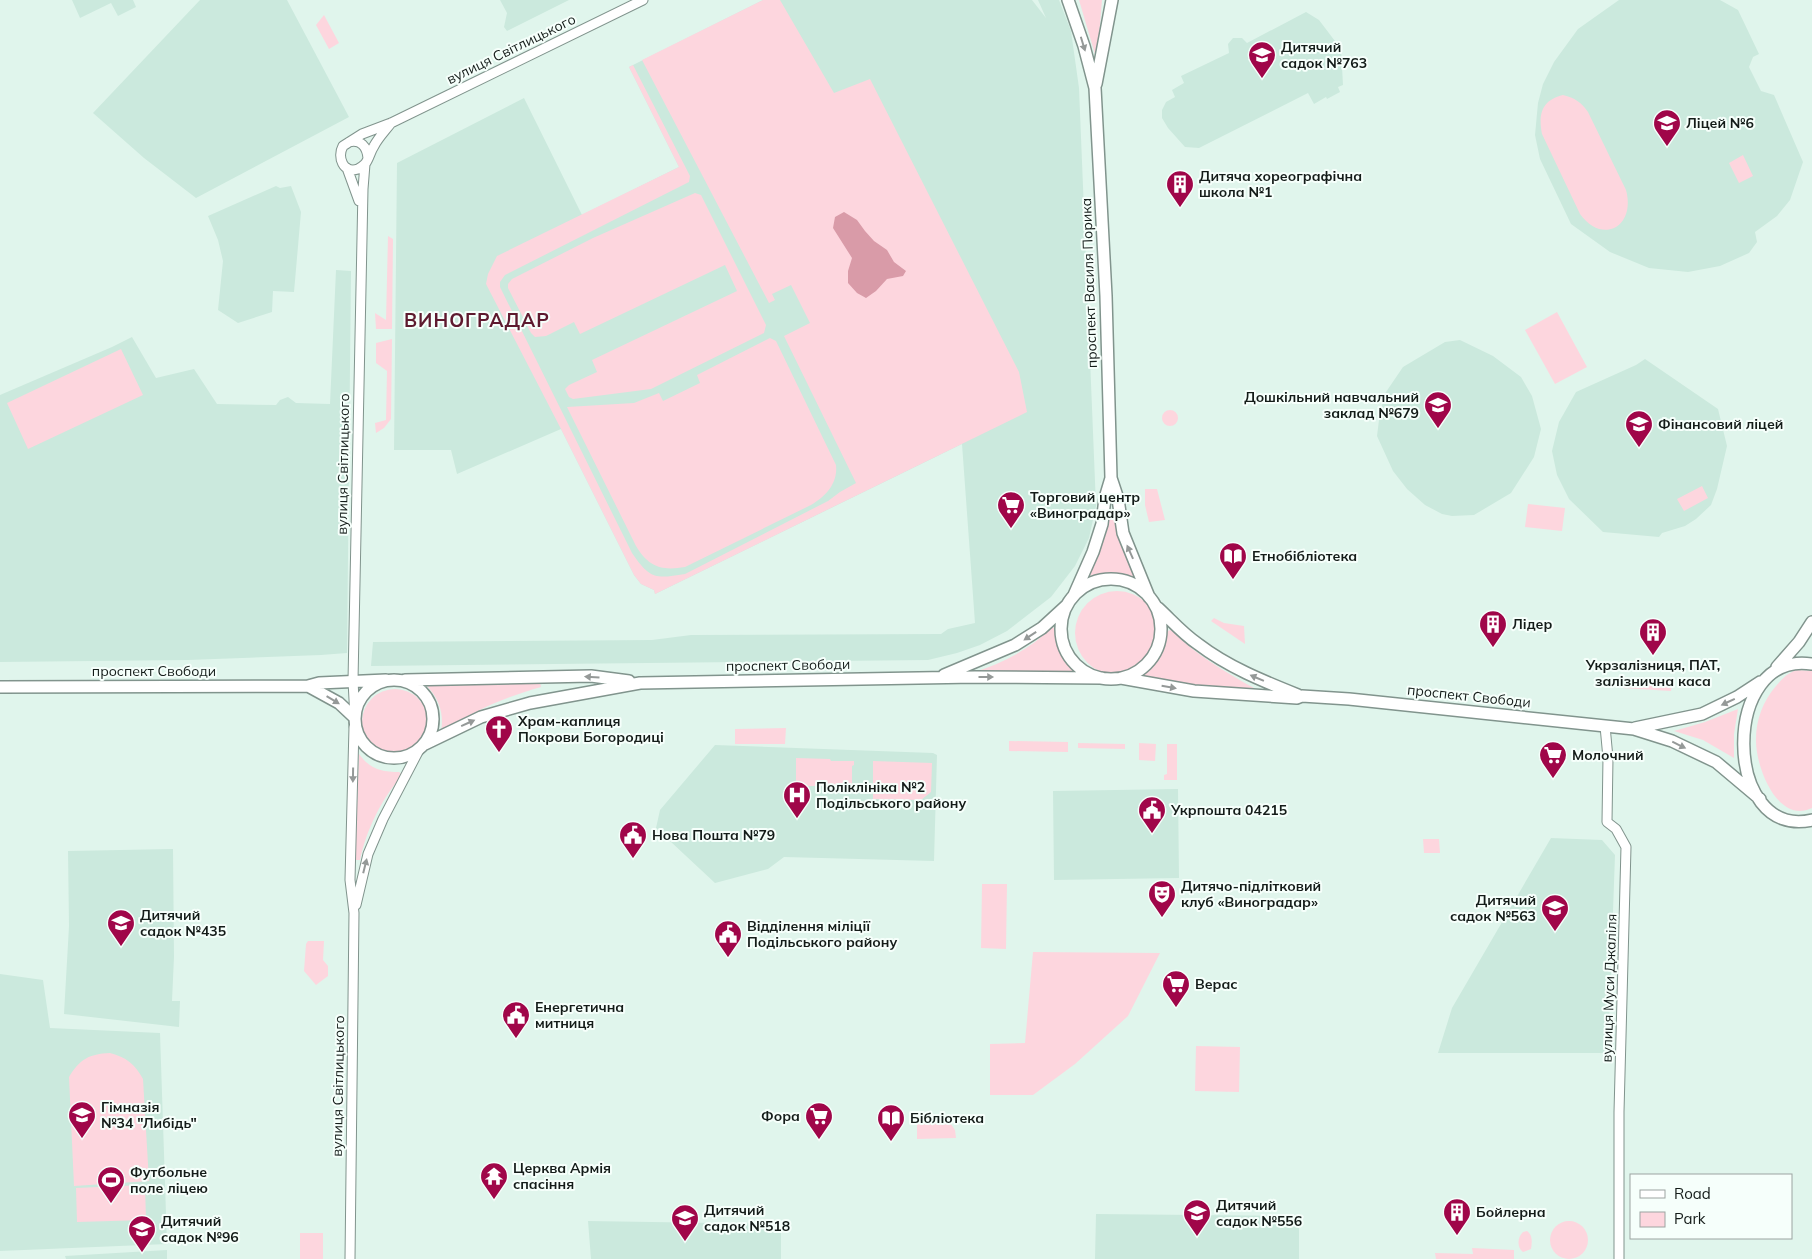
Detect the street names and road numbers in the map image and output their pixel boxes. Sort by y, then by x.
street label: вулиця Світлицького [443,10,579,88]
street label: проспект Василя Порика [1077,197,1101,369]
street label: вулиця Світлицького [333,393,353,535]
street label: проспект Свободи [726,655,850,675]
street label: проспект Свободи [92,662,216,680]
street label: проспект Свободи [1406,681,1532,711]
street label: вулиця Муси Джаліля [1597,913,1621,1063]
street label: вулиця Світлицького [328,1015,348,1157]

